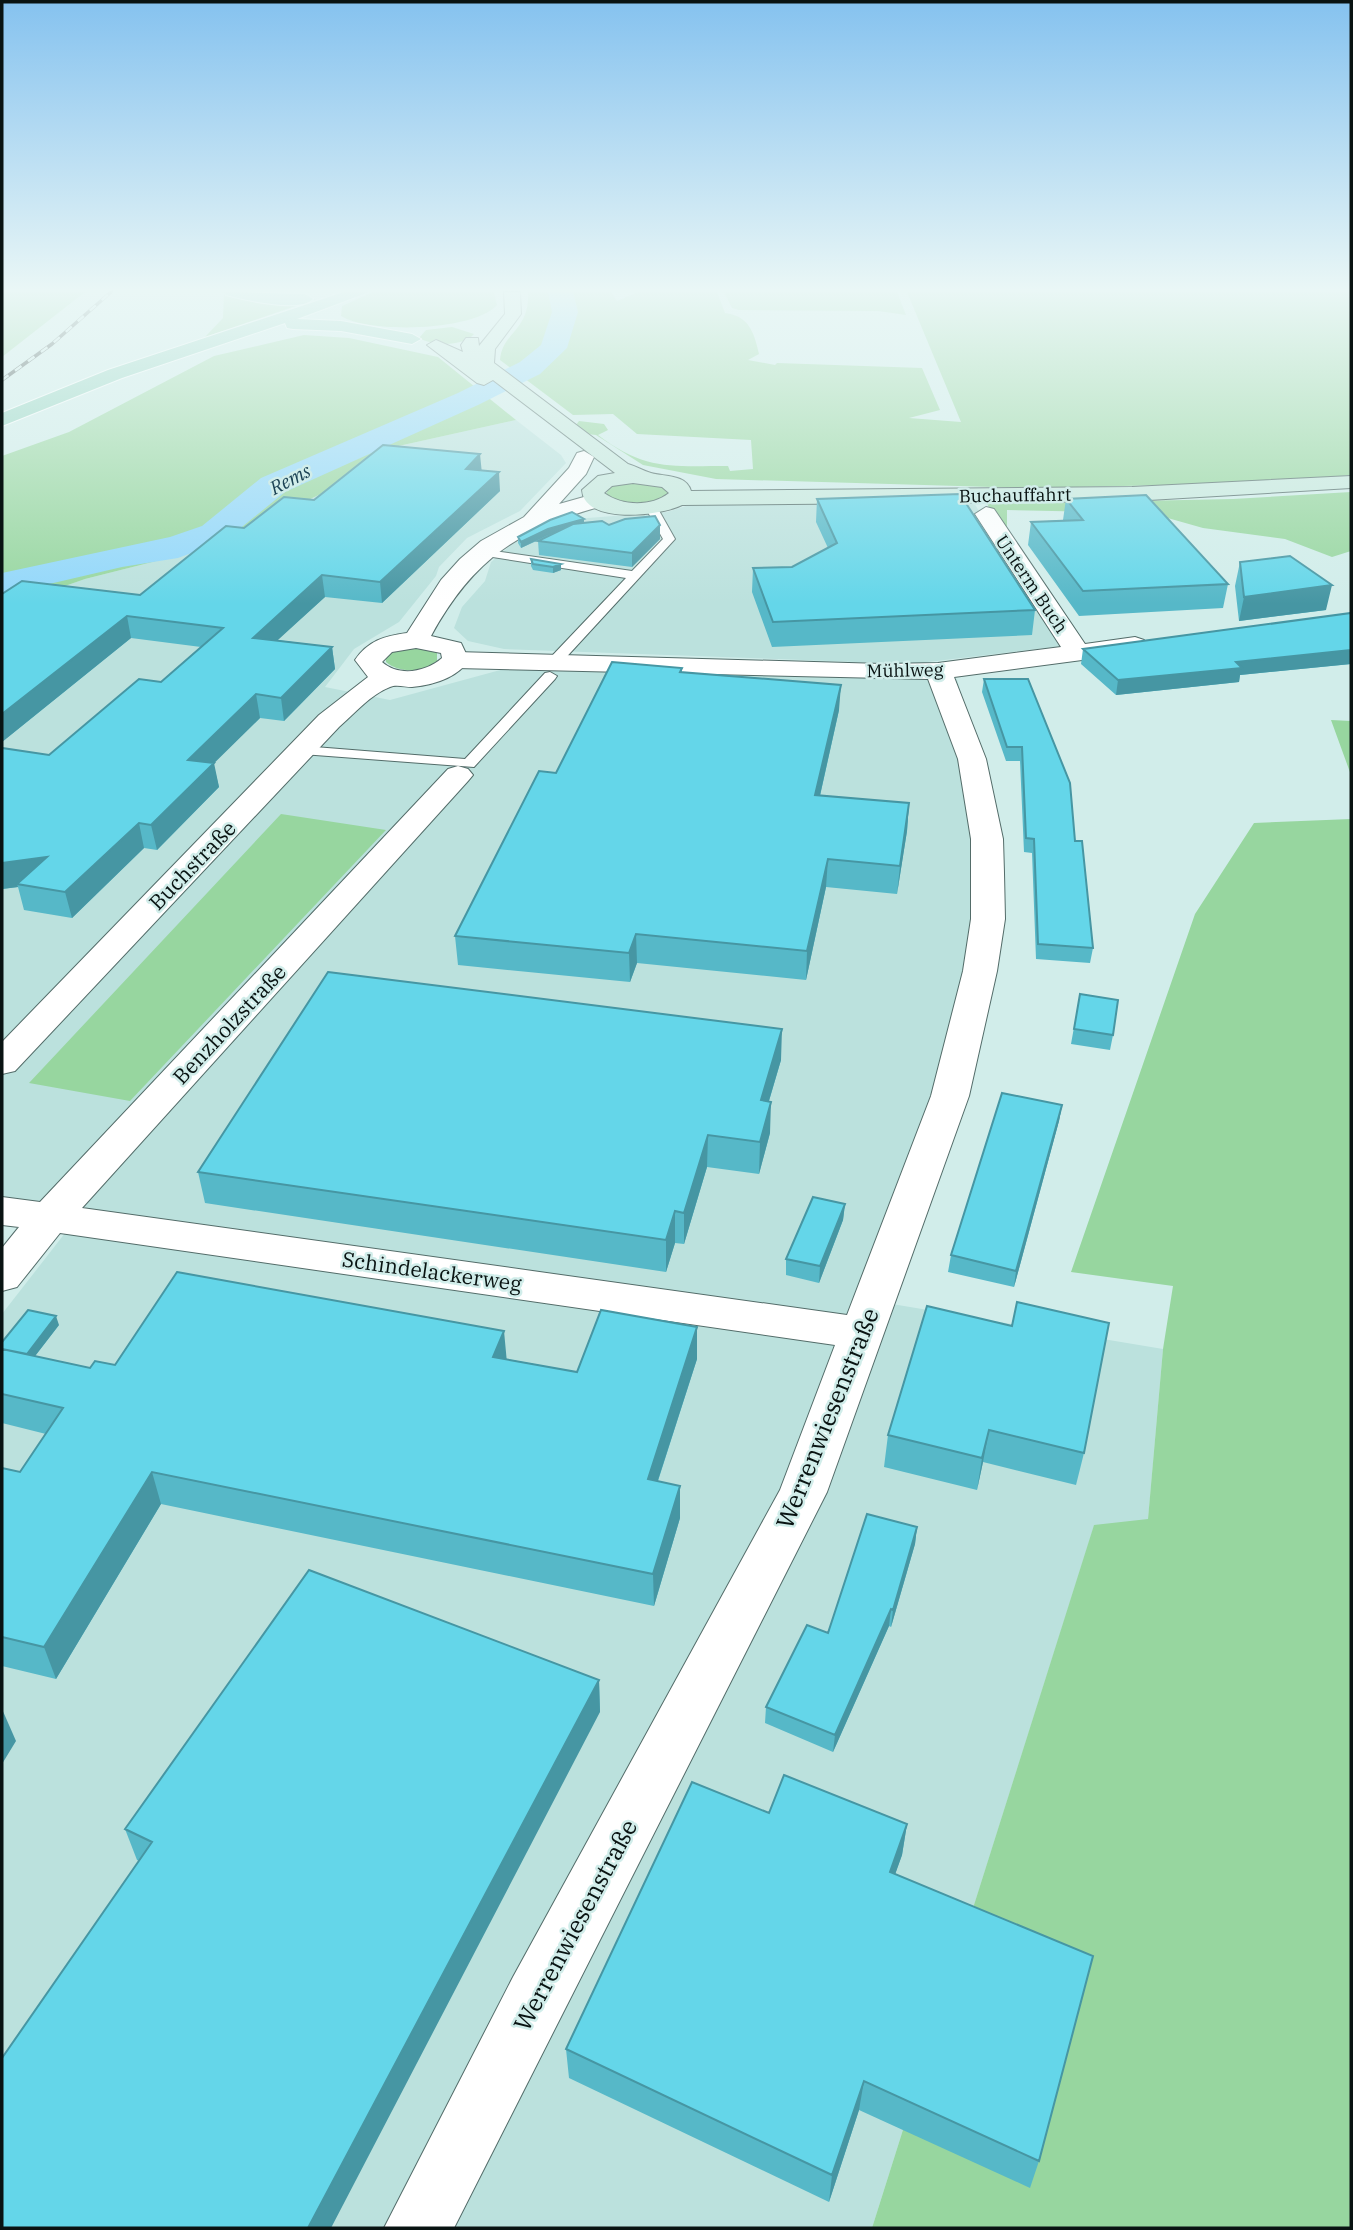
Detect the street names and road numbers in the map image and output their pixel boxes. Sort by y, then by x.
street label: Buchauffahrt [959,483,1071,507]
street label: Unterm Buch [991,530,1073,638]
street label: Mühlweg [866,658,944,682]
street label: Buchstraße [142,814,242,916]
street label: Benzholzstraße [166,958,292,1090]
street label: Schindelackerweg [340,1245,524,1298]
street label: Werrenwiesenstraße [768,1303,886,1533]
street label: Werrenwiesenstraße [506,1814,644,2036]

